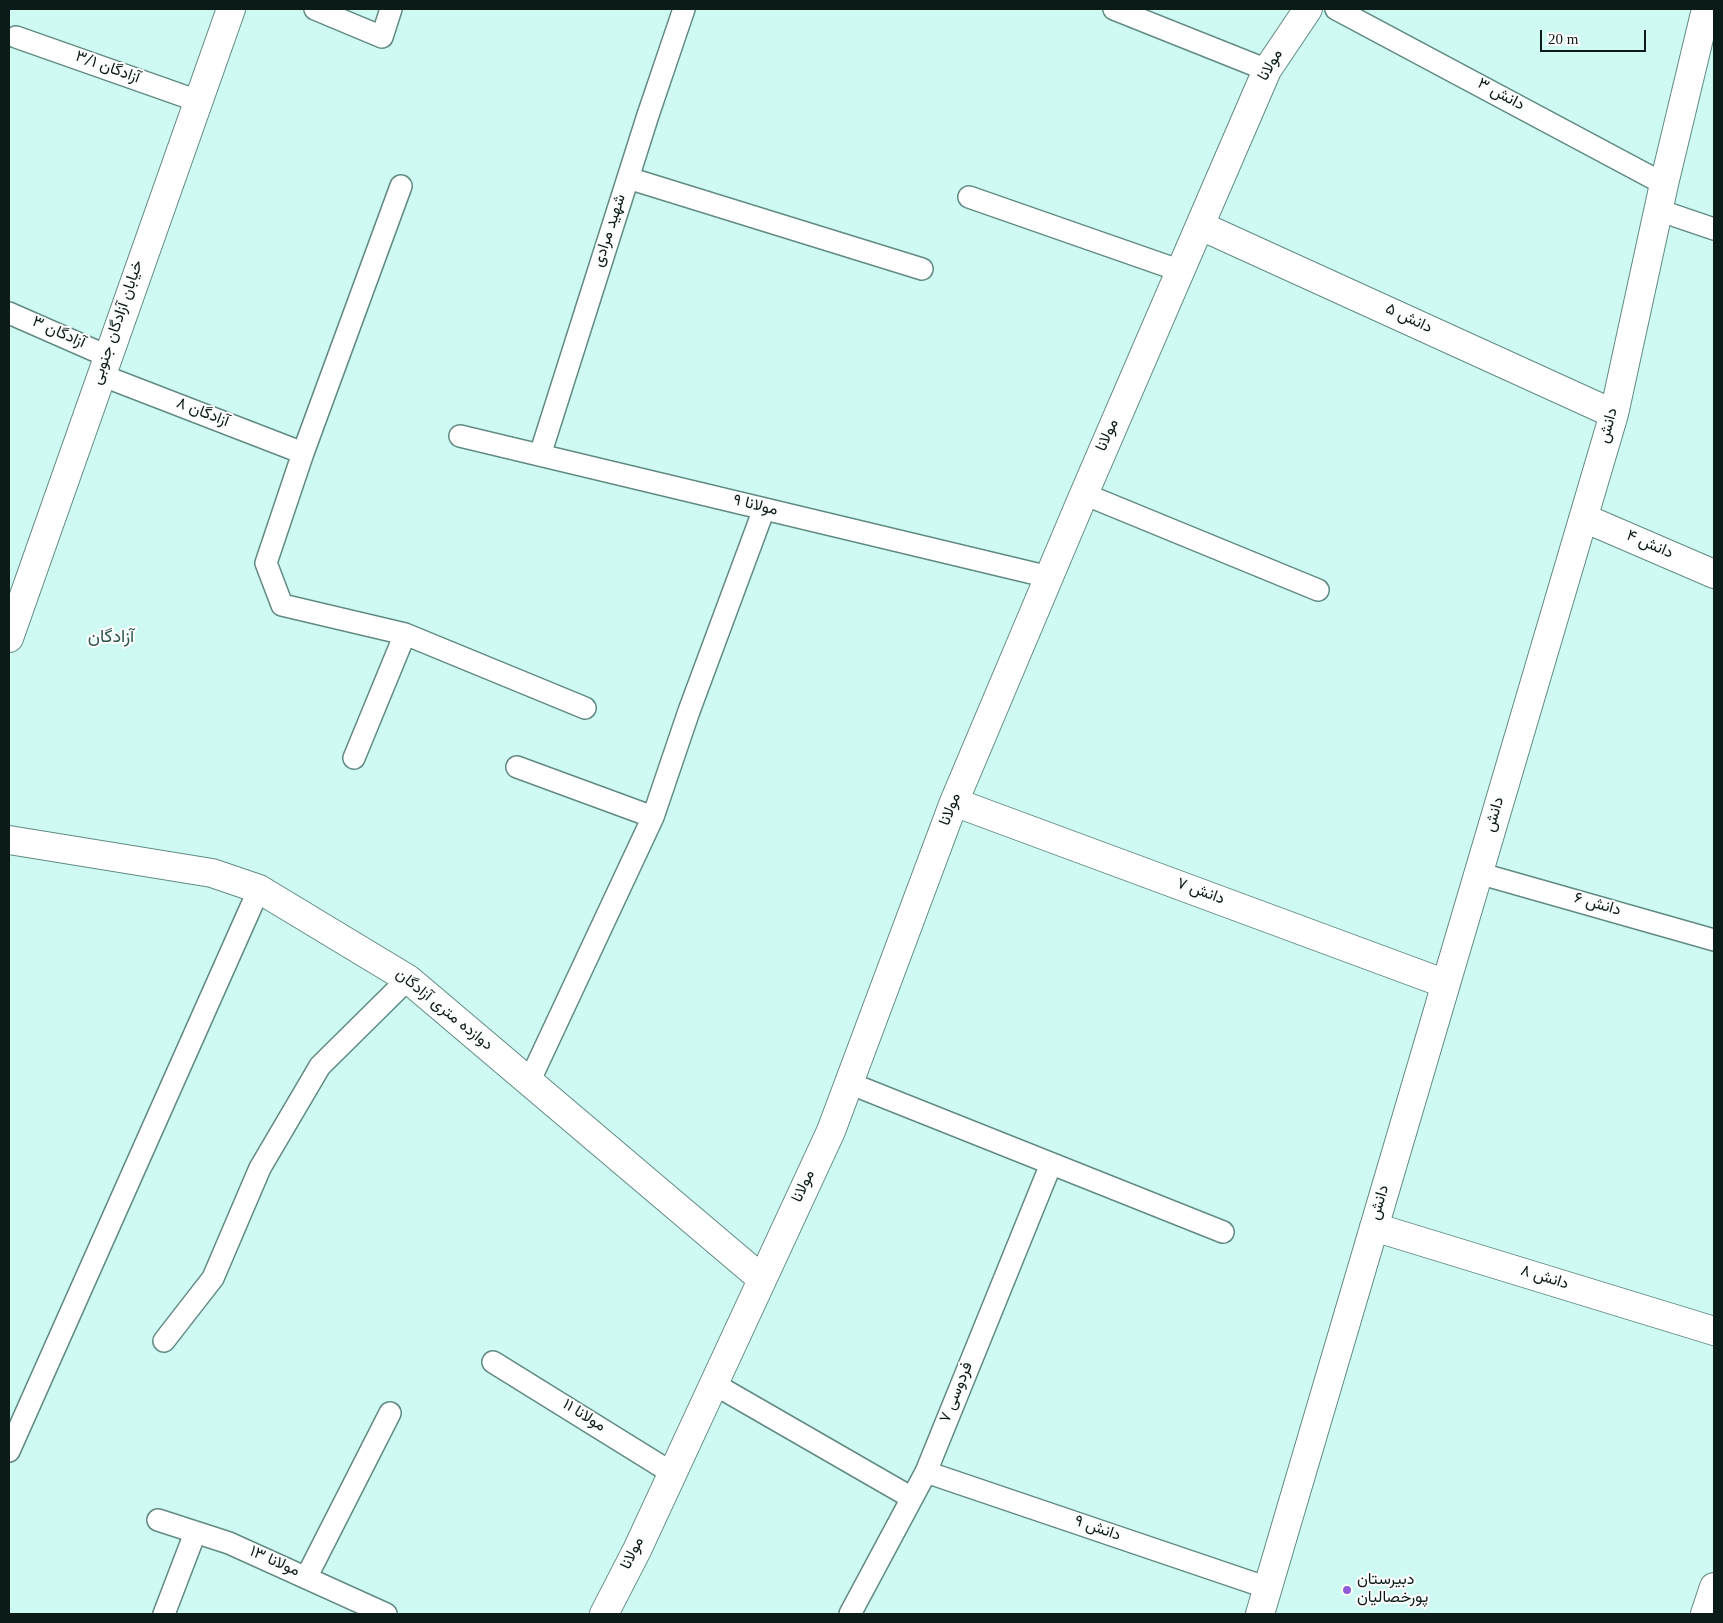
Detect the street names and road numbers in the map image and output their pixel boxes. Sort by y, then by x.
street label: مولانا [1255,47,1289,85]
street label: آزادگان ۳/۱ [72,48,142,90]
street label: دانش ۳ [1473,76,1527,116]
street label: شهید مرادی [590,192,632,270]
street label: خیابان آزادگان جنوبی [89,258,149,388]
street label: دانش ۵ [1382,301,1434,339]
street label: آزادگان ۳ [28,314,88,354]
street label: آزادگان ۸ [173,395,231,433]
street label: دانش [1596,406,1624,446]
street label: مولانا [1093,417,1125,455]
street label: مولانا ۹ [731,492,779,522]
street label: دانش ۴ [1623,528,1675,564]
street label: مولانا [937,791,967,829]
street label: دانش [1482,795,1510,835]
street label: دانش ۷ [1173,876,1227,910]
street label: دانش ۶ [1571,890,1623,922]
street label: دوازده متری آزادگان [391,966,495,1056]
street label: مولانا [789,1168,821,1206]
street label: دانش [1367,1183,1395,1223]
street label: دانش ۸ [1518,1263,1570,1295]
street label: فردوسی ۷ [937,1360,979,1426]
street label: مولانا ۱۱ [558,1396,608,1438]
street label: دانش ۹ [1071,1513,1123,1547]
street label: مولانا [618,1535,650,1573]
street label: مولانا ۱۳ [246,1543,302,1583]

